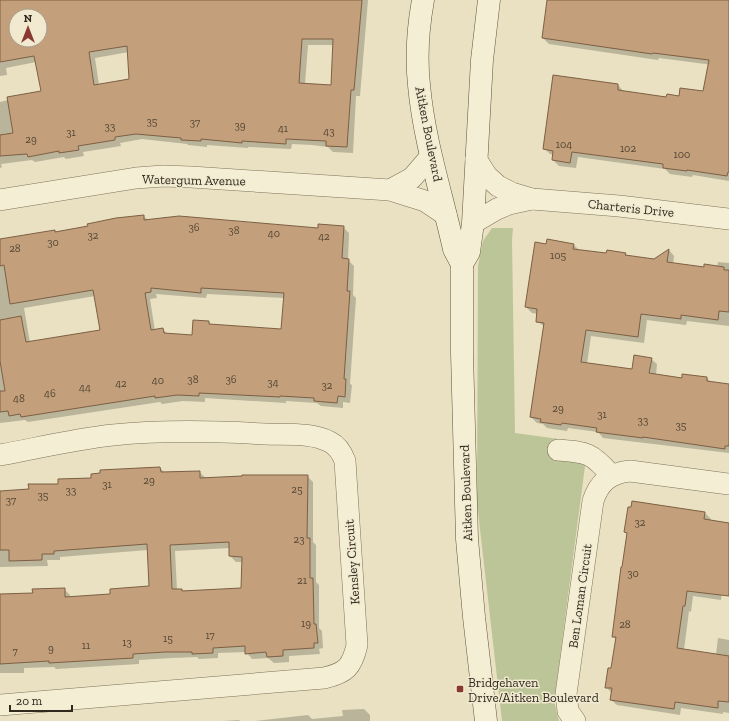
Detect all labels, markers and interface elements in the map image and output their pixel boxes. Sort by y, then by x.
north arrow [8,8,48,48]
text: N [24,12,33,25]
street label: Aitken Boulevard [412,85,446,183]
house number: 35 [146,115,158,128]
house number: 37 [190,116,200,129]
house number: 39 [234,119,246,132]
house number: 33 [105,120,115,133]
house number: 41 [278,122,289,135]
house number: 43 [323,125,335,138]
house number: 31 [66,126,77,139]
house number: 29 [25,133,37,146]
house number: 104 [556,138,572,151]
house number: 102 [620,142,636,155]
house number: 100 [674,148,690,161]
street label: Watergum Avenue [142,172,246,188]
street label: Charteris Drive [587,196,675,220]
house number: 36 [188,221,200,234]
house number: 38 [228,224,240,237]
house number: 40 [268,227,280,240]
house number: 32 [87,229,99,242]
house number: 42 [318,230,330,243]
house number: 30 [47,236,59,249]
house number: 28 [9,242,21,255]
house number: 105 [550,249,566,262]
house number: 38 [187,373,199,386]
house number: 36 [225,373,237,386]
house number: 40 [152,374,164,387]
house number: 34 [267,376,279,389]
house number: 42 [115,377,127,390]
house number: 32 [321,379,333,392]
house number: 44 [79,381,91,394]
house number: 46 [44,387,56,400]
house number: 48 [13,392,25,405]
house number: 29 [552,402,564,415]
house number: 31 [597,408,608,421]
house number: 33 [638,414,648,427]
house number: 35 [675,419,687,432]
street label: Aitken Boulevard [457,444,475,542]
house number: 29 [143,474,155,487]
house number: 31 [102,478,113,491]
house number: 25 [291,483,303,496]
house number: 33 [66,484,76,497]
house number: 35 [37,489,49,502]
house number: 37 [6,494,16,507]
house number: 32 [634,516,646,529]
street label: Kensley Circuit [342,519,362,605]
house number: 23 [293,533,305,546]
street label: Ben Loman Circuit [565,543,595,649]
house number: 30 [627,567,639,580]
house number: 21 [297,574,308,587]
house number: 19 [301,617,311,630]
house number: 28 [619,618,631,631]
house number: 17 [205,629,215,642]
house number: 15 [163,632,173,645]
house number: 13 [122,636,132,649]
house number: 11 [82,639,91,652]
house number: 9 [48,642,54,655]
house number: 7 [12,645,18,658]
place label: Bridgehaven Drive/Aitken Boulevard [468,675,599,705]
marker: Bridgehaven Drive/Aitken Boulevard [455,684,465,694]
scale bar [10,687,72,713]
text: 20 m [16,694,43,708]

